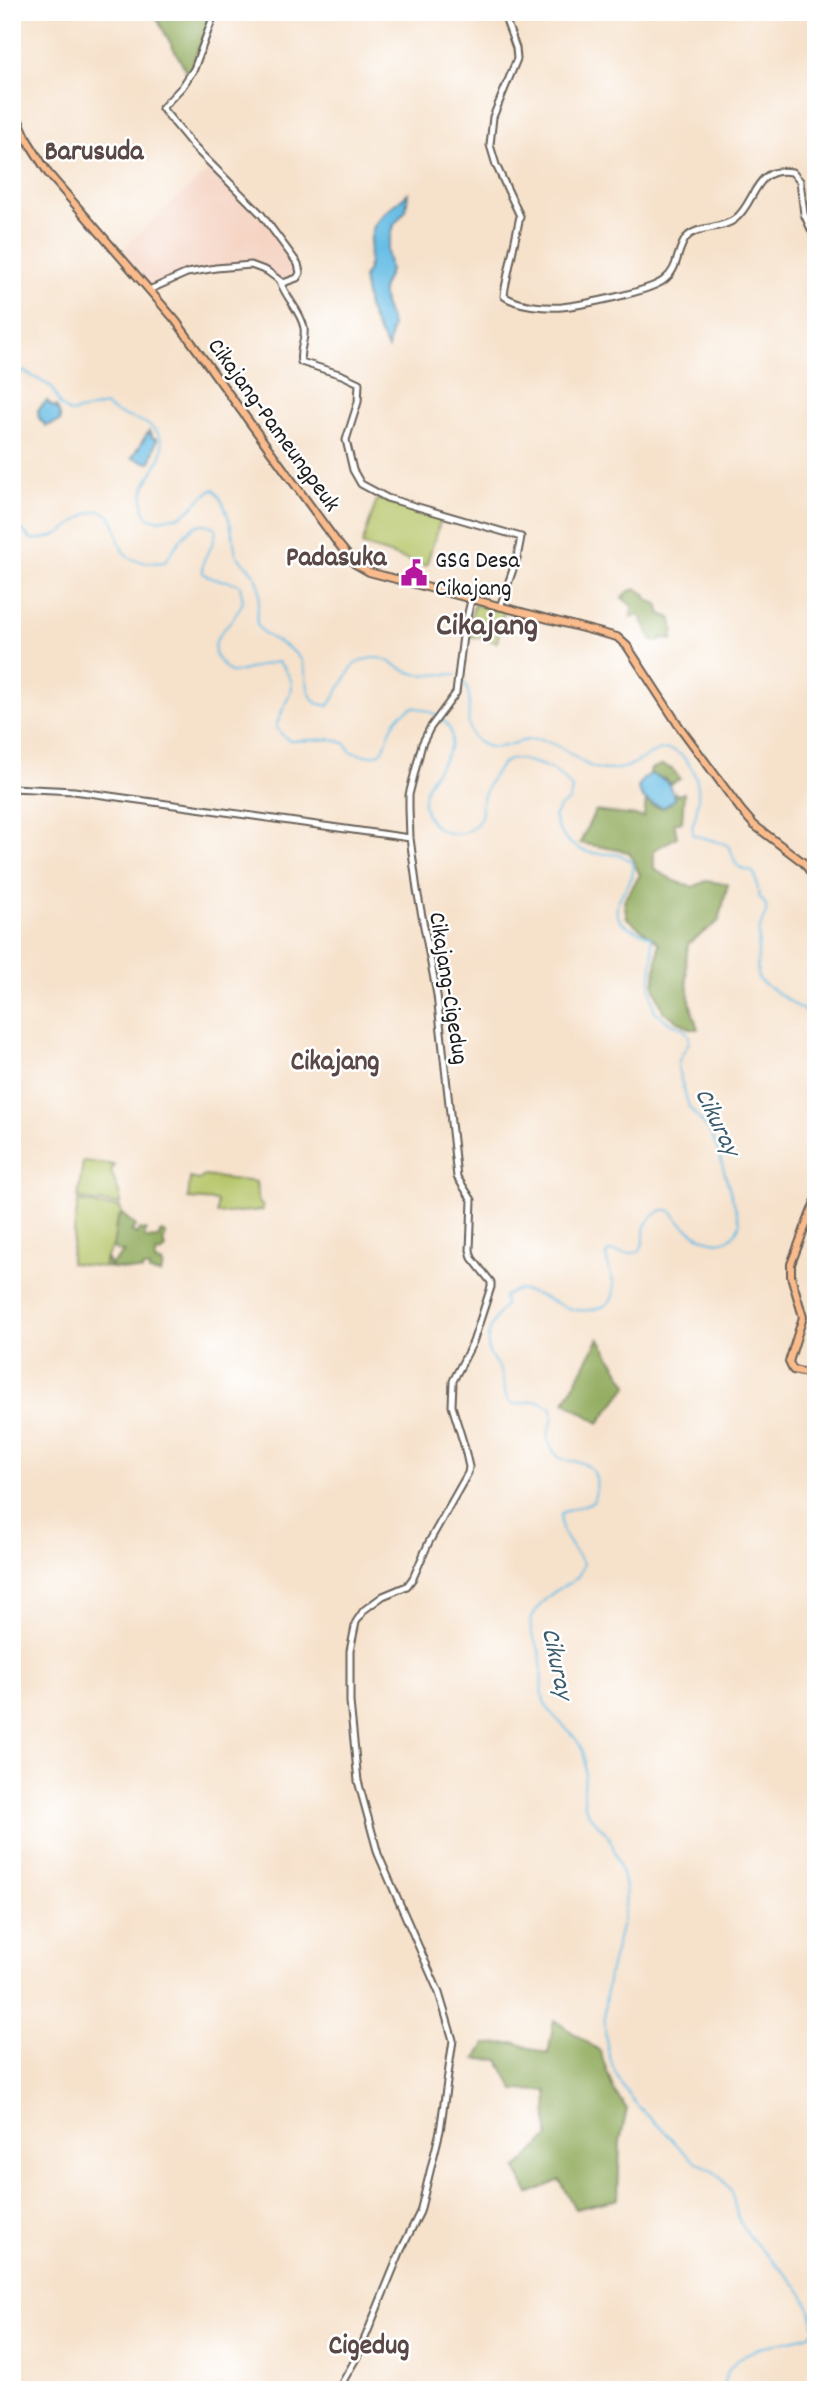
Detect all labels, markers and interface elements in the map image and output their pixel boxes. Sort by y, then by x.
district label: Barusuda [45,134,144,174]
street label: Cikajang-Pameungpeuk [198,332,347,520]
district label: Padasuka [286,540,387,580]
place label: GSG Desa Cikajang [435,545,520,607]
public building icon: GSG Desa Cikajang [399,558,429,588]
district label: Cikajang [436,605,538,651]
street label: Cikajang-Cigedug [418,910,476,1067]
district label: Cikajang [290,1044,380,1084]
water label: Cikuray [683,1082,750,1166]
water label: Cikuray [530,1625,582,1706]
district label: Cigedug [328,2328,410,2368]

